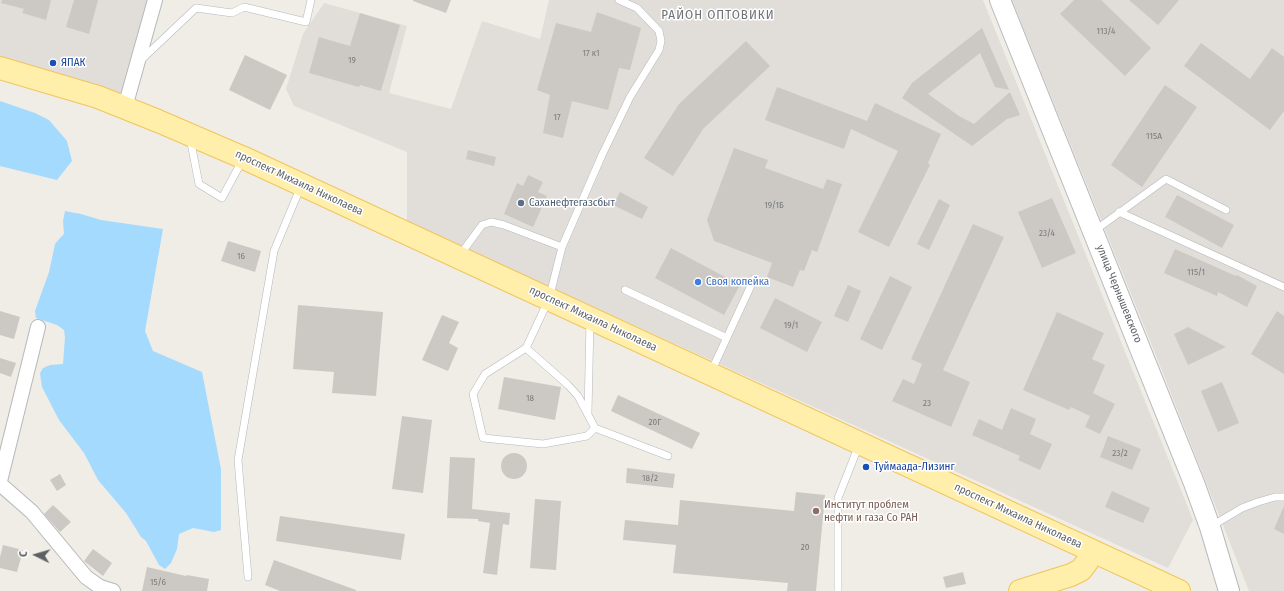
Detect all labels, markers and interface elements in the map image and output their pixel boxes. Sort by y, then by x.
district label: РАЙОН ОПТОВИКИ [661,7,775,23]
house number: 113/4 [1097,26,1115,36]
house number: 17 к1 [583,48,599,58]
house number: 19 [348,55,356,65]
place label: ЯПАК [61,56,85,70]
marker: ЯПАК [48,58,58,68]
house number: 17 [553,112,561,122]
house number: 115А [1146,131,1162,141]
street label: проспект Михаила Николаева [233,148,365,218]
place label: Саханефтегазсбыт [529,196,615,210]
marker: Саханефтегазсбыт [516,198,526,208]
house number: 19/1Б [764,200,784,210]
house number: 23/4 [1039,228,1055,238]
street label: улица Чернышевского [1093,243,1145,345]
house number: 16 [237,251,245,261]
house number: 115/1 [1187,267,1205,277]
place label: Своя копейка [706,275,769,289]
marker: Своя копейка [693,277,703,287]
street label: проспект Михаила Николаева [527,284,659,354]
house number: 19/1 [784,320,798,330]
house number: 18 [526,393,534,403]
house number: 23 [923,398,931,408]
house number: 20Г [649,417,661,427]
house number: 23/2 [1112,448,1128,458]
place label: Туймаада-Лизинг [874,460,955,474]
marker: Туймаада-Лизинг [861,462,871,472]
house number: 18/2 [642,473,658,483]
street label: проспект Михаила Николаева [952,481,1084,551]
place label: Институт проблем нефти и газа Со РАН [824,498,918,524]
marker: Институт проблем нефти и газа Со РАН [811,506,821,516]
north arrow [16,535,56,575]
house number: 20 [801,542,809,552]
text: С [17,550,30,557]
house number: 15/6 [150,577,166,587]

